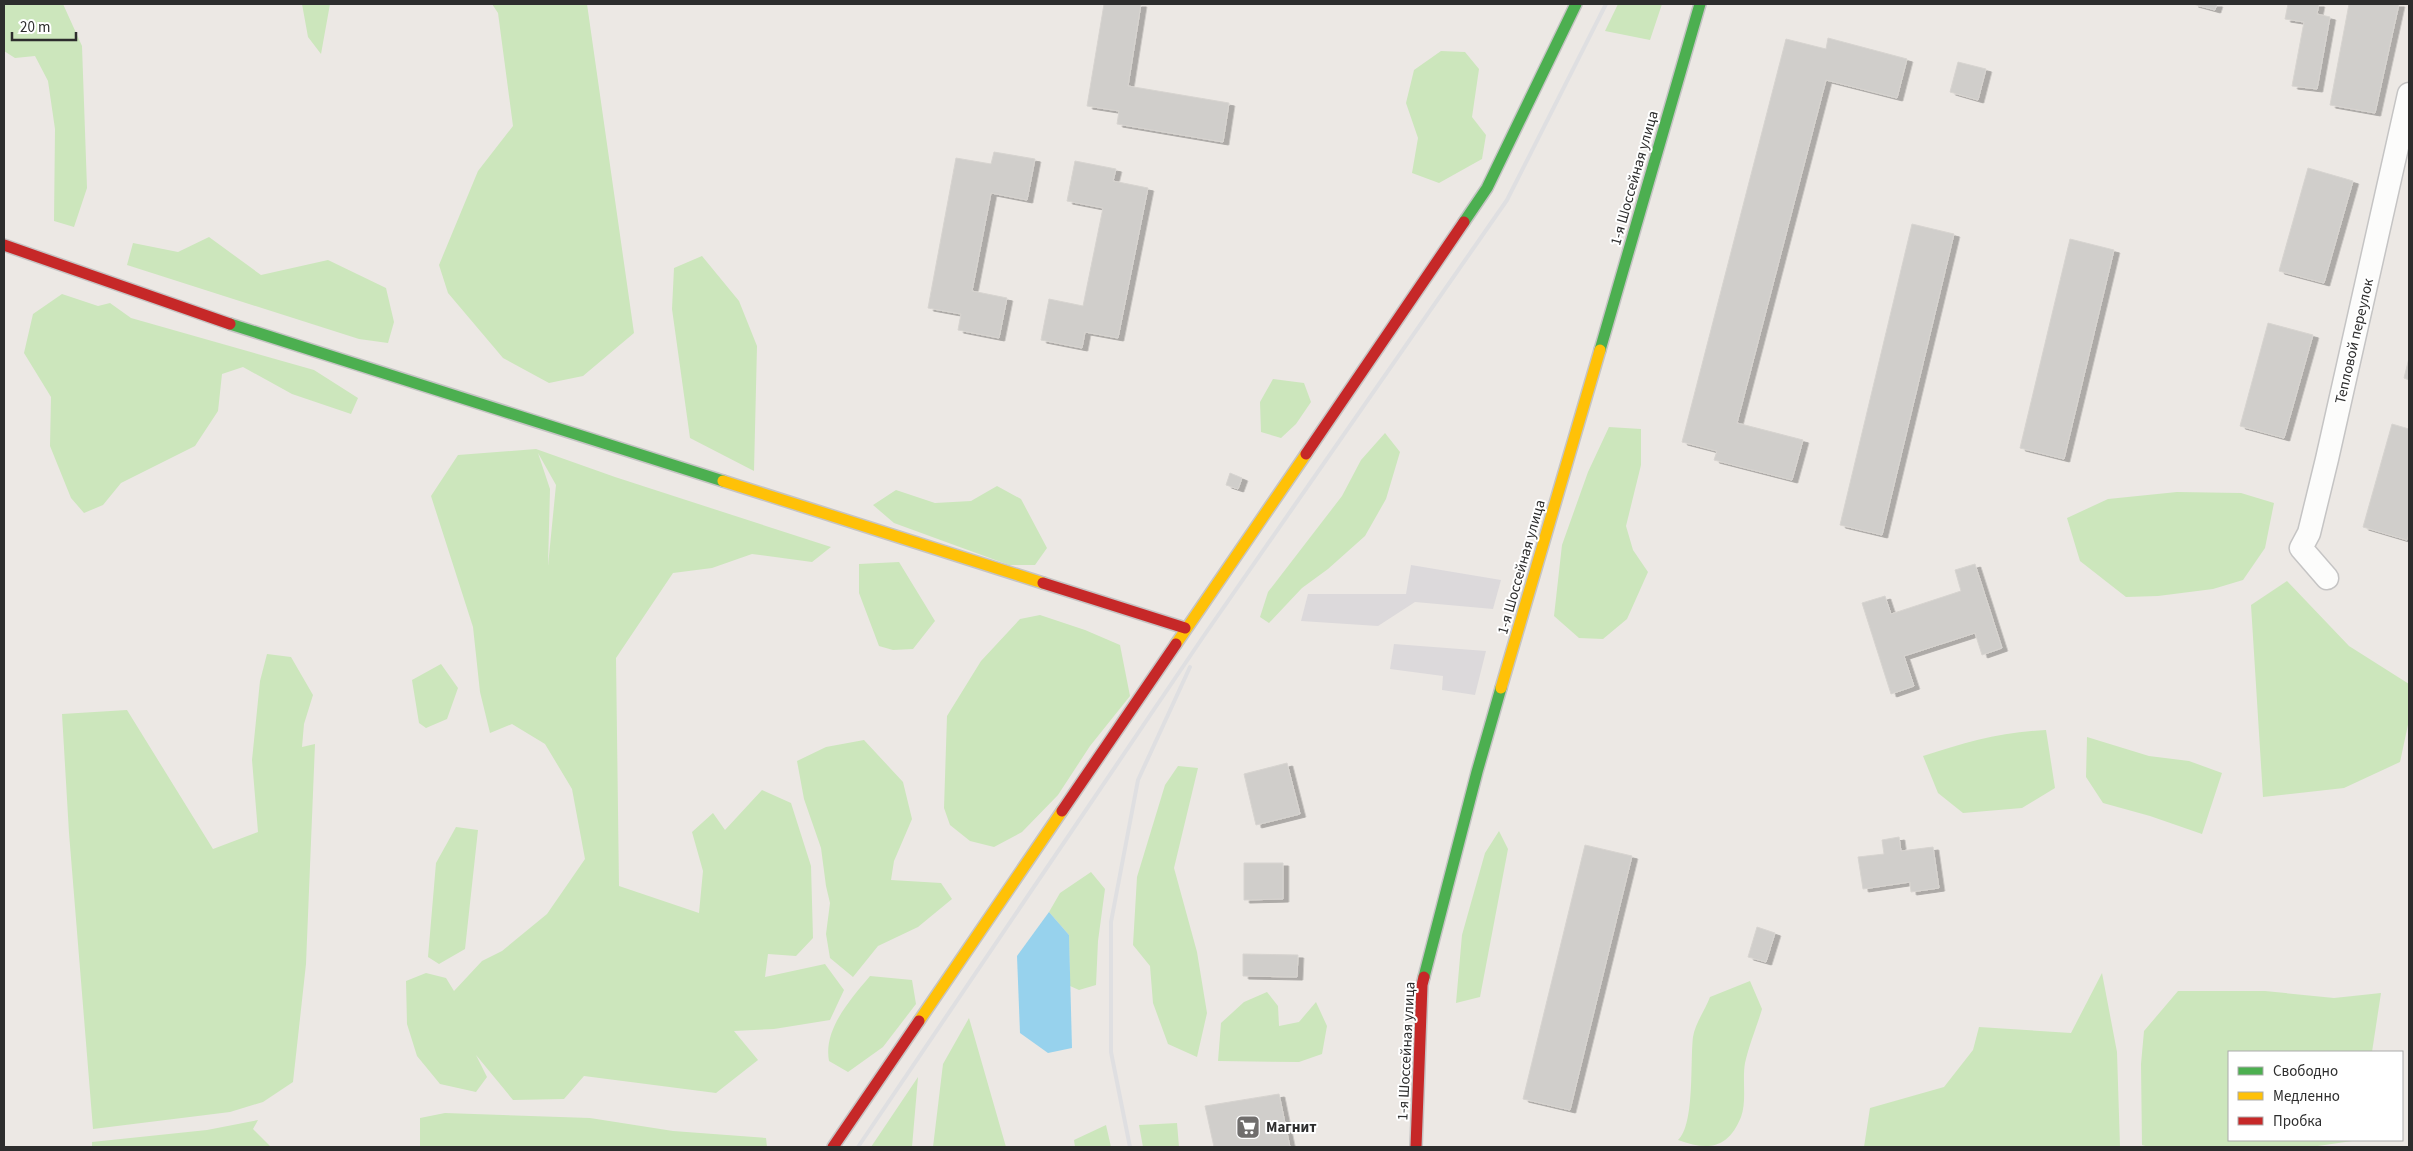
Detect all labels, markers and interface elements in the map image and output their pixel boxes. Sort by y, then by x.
scale bar [12,10,76,42]
text: 20 m [20,17,50,38]
street label: 1-я Шоссейная улица [1605,108,1664,248]
street label: Тепловой переулок [2330,276,2379,406]
street label: 1-я Шоссейная улица [1492,497,1551,637]
street label: 1-я Шоссейная улица [1392,981,1421,1121]
legend [2228,1051,2403,1141]
text: Свободно [2273,1061,2338,1082]
text: Медленно [2273,1086,2340,1107]
text: Пробка [2273,1111,2322,1132]
supermarket icon: Магнит [1235,1114,1261,1140]
place label: Магнит [1266,1117,1317,1138]

